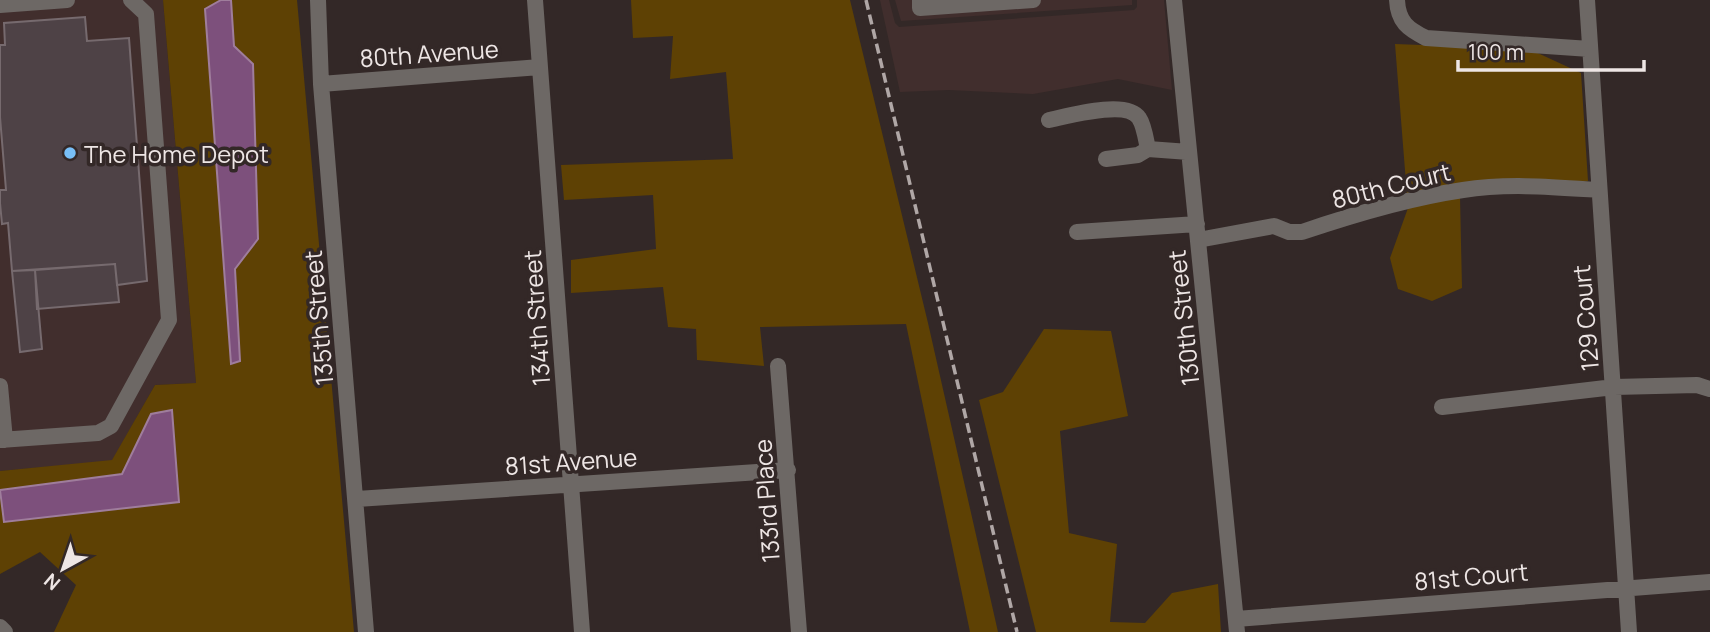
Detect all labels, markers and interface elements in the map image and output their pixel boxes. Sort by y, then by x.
scale bar [1458,28,1644,72]
street label: 80th Avenue [358,32,500,74]
text: 100 m [1468,38,1524,66]
place label: The Home Depot [84,137,269,170]
marker: The Home Depot [62,145,78,161]
street label: 80th Court [1328,154,1454,216]
street label: 130th Street [1159,248,1207,388]
street label: 135th Street [296,249,340,387]
street label: 134th Street [515,249,557,387]
street label: 129 Court [1564,263,1606,373]
street label: 133rd Place [745,438,787,564]
street label: 81st Avenue [504,440,638,482]
north arrow [28,534,98,604]
street label: 81st Court [1413,555,1529,597]
text: N [38,568,66,596]

